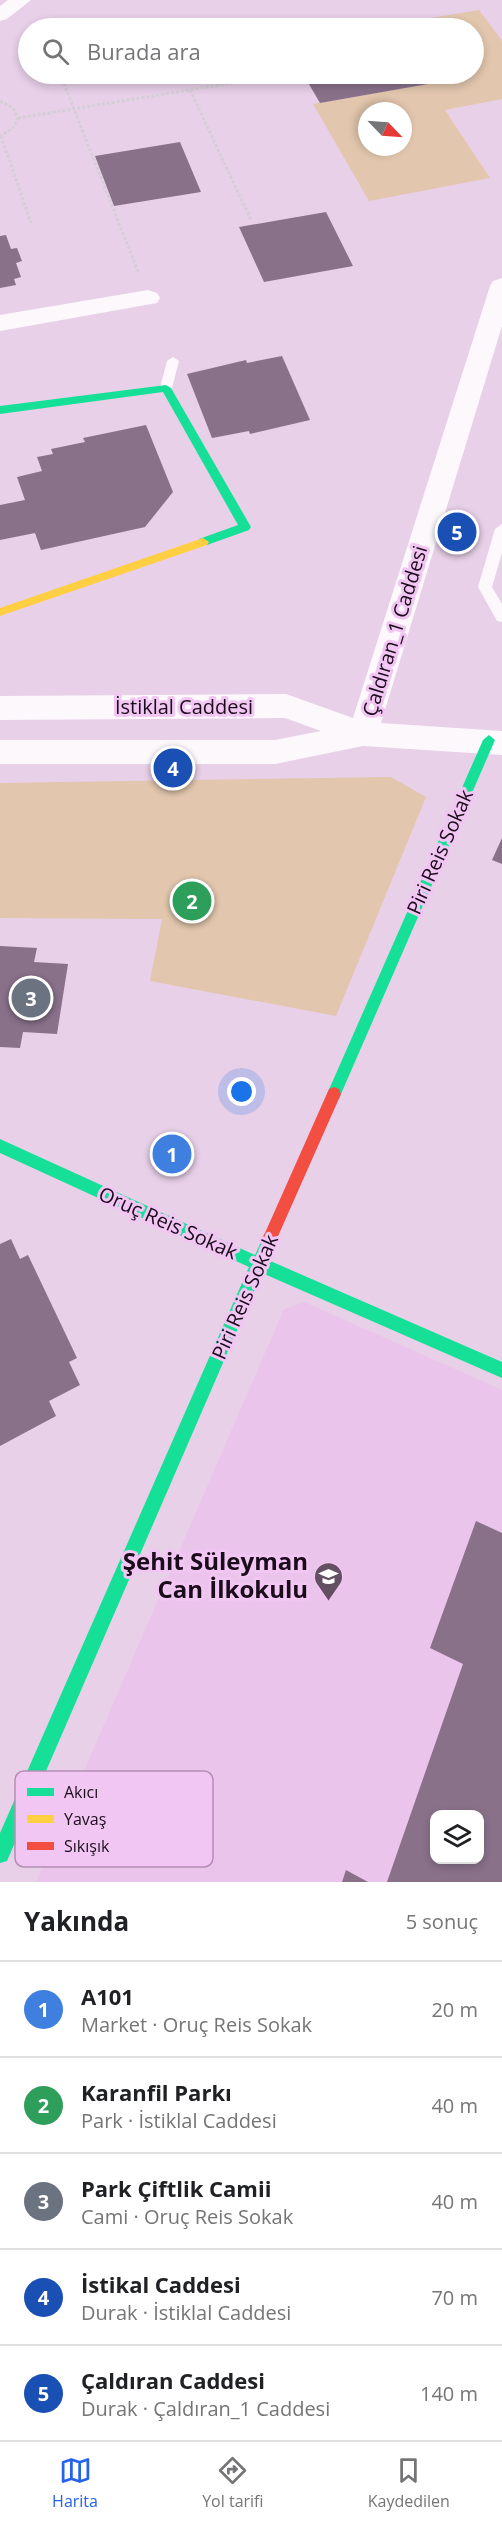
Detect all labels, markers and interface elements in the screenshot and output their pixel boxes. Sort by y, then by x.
search box [18,18,484,84]
icon: search [39,35,72,68]
text: Burada ara [87,36,201,66]
north arrow [358,102,412,156]
pin: 5 [438,510,476,554]
street label: Çaldıran_1 Caddesi [356,542,433,719]
street label: İstiklal Caddesi [115,693,253,720]
pin: 4 [154,746,192,790]
street label: Piri Reis Sokak [400,785,479,918]
pin: 2 [172,878,212,924]
pin: 3 [12,976,51,1020]
your location [227,1077,256,1106]
pin: 1 [152,1132,192,1176]
street label: Oruç Reis Sokak [95,1180,242,1265]
street label: Piri Reis Sokak [205,1230,284,1363]
place label: Şehit Süleyman Can İlkokulu [123,1544,308,1605]
school or university icon: Şehit Süleyman Can İlkokulu [313,1560,345,1602]
legend [15,1771,213,1867]
text: Akıcı [64,1781,98,1803]
text: Yavaş [64,1808,106,1830]
map controls [430,1810,484,1864]
button: layers [430,1810,484,1864]
text: Sıkışık [64,1835,110,1857]
text: Yakında [24,1903,129,1939]
text: 5 sonuç [406,1908,478,1935]
text: A101 [81,1981,134,2011]
text: 1 [38,1996,49,2023]
text: 20 m [431,1996,478,2023]
text: Market · Oruç Reis Sokak [81,2011,312,2038]
text: Karanfil Parkı [81,2077,232,2107]
text: 2 [38,2092,49,2119]
text: 40 m [431,2092,478,2119]
text: Park · İstiklal Caddesi [81,2107,277,2134]
text: Park Çiftlik Camii [81,2173,271,2203]
text: 3 [38,2188,49,2215]
text: 40 m [431,2188,478,2215]
text: Cami · Oruç Reis Sokak [81,2203,293,2230]
text: İstikal Caddesi [81,2269,241,2299]
text: 4 [38,2284,49,2311]
text: 70 m [431,2284,478,2311]
text: Durak · İstiklal Caddesi [81,2299,291,2326]
text: Çaldıran Caddesi [81,2365,265,2395]
text: 5 [38,2380,49,2407]
text: 140 m [420,2380,478,2407]
text: Durak · Çaldıran_1 Caddesi [81,2395,330,2422]
tab: Harita [52,2454,98,2512]
tab: Yol tarifi [202,2454,264,2512]
tab: Kaydedilen [368,2454,450,2512]

